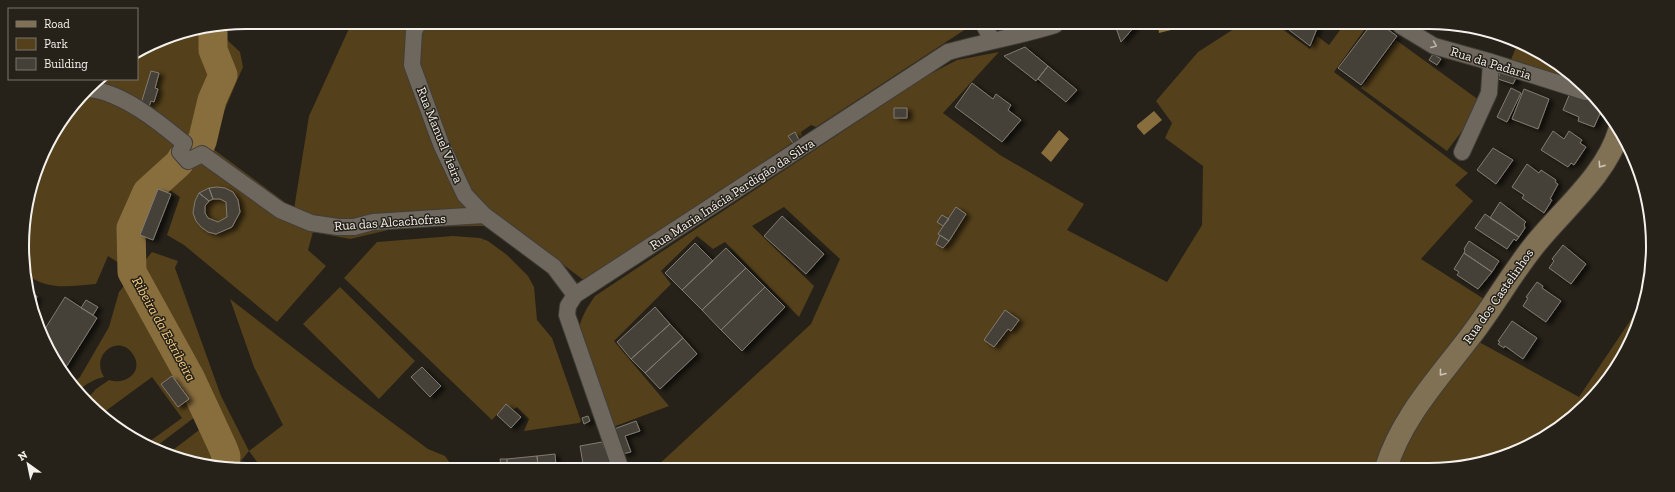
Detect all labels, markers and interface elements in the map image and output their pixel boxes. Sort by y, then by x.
legend [8,8,138,80]
text: Road [44,17,70,31]
text: Park [44,37,69,51]
one-way arrow [1431,41,1438,49]
street label: Rua da Padaria [1449,44,1534,83]
text: Building [44,57,88,71]
street label: Rua Manuel Vieira [414,85,466,186]
street label: Rua Maria Inácia Perdigão da Silva [647,135,818,253]
one-way arrow [1599,161,1606,168]
street label: Rua das Alcachofras [334,211,447,233]
street label: Rua dos Castelinhos [1460,245,1537,346]
water label: Ribeira da Estribeira [128,274,200,384]
one-way arrow [1440,368,1447,375]
north arrow [8,444,48,484]
text: N [16,448,30,464]

